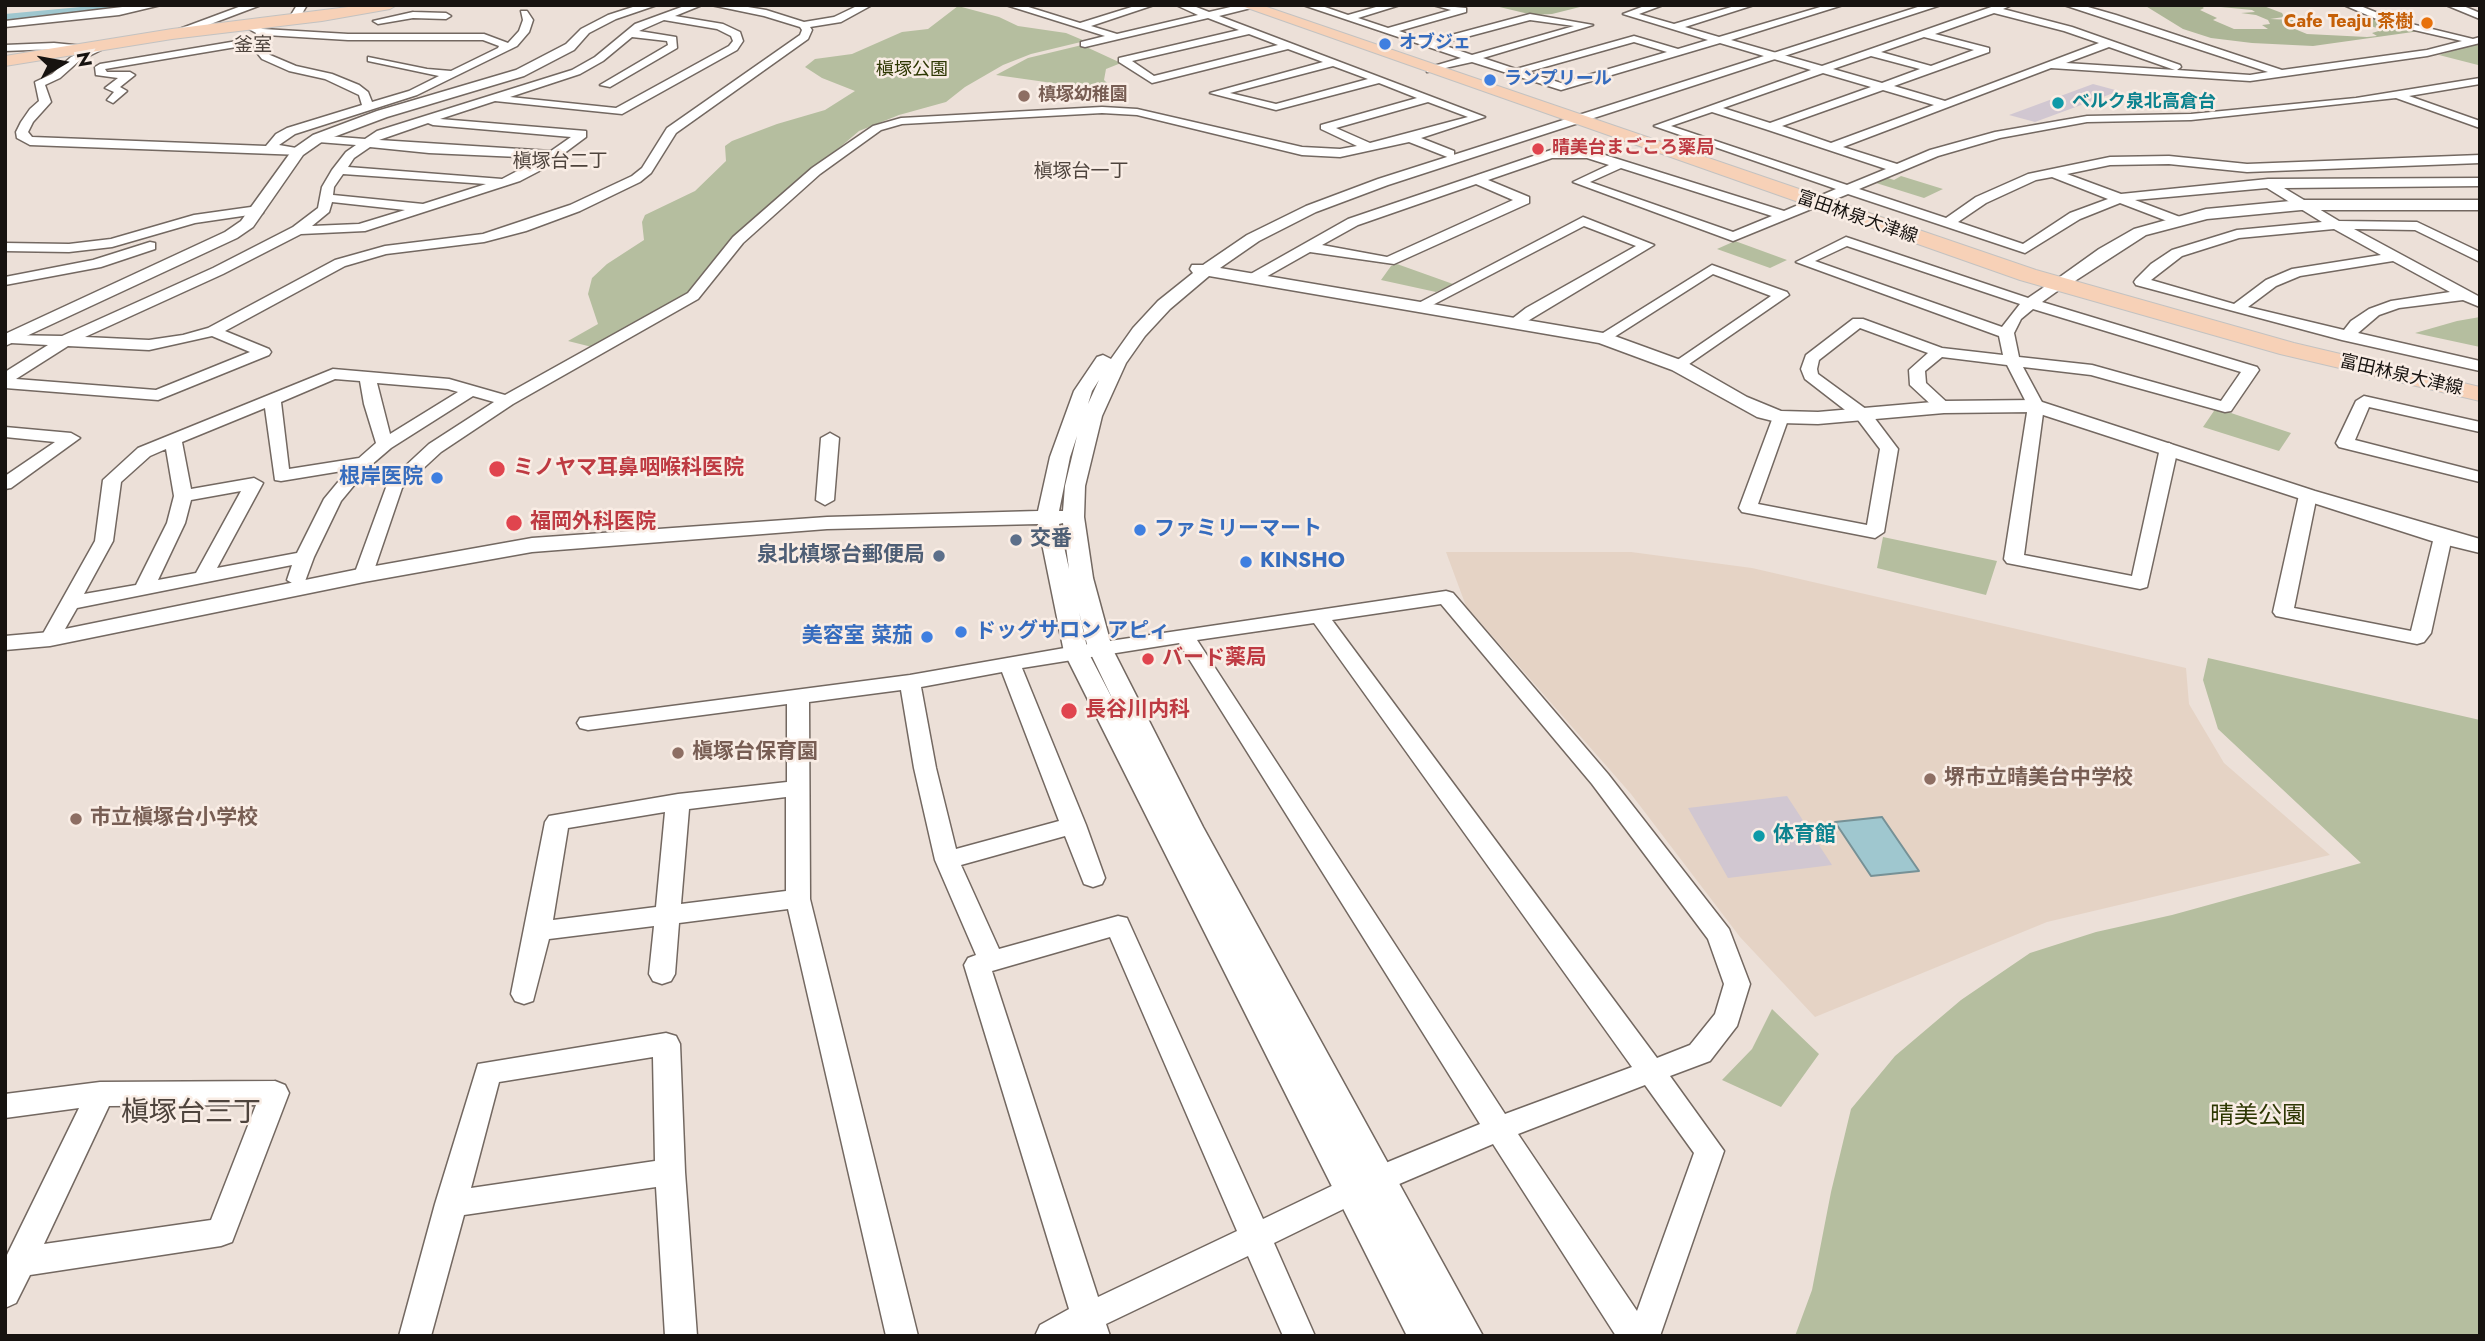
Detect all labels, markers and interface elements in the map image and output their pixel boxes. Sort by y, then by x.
place label: Cafe Teaju 茶樹 [2284,12,2413,34]
marker: Cafe Teaju 茶樹 [2419,15,2435,31]
north arrow [28,28,98,98]
place label: オブジェ [1399,33,1471,55]
district label: 釜室 [234,35,272,57]
marker: オブジェ [1377,36,1393,52]
text: N [70,49,99,69]
park label: 槇塚公園 [876,60,948,82]
place label: ランプリール [1504,69,1612,91]
marker: ランプリール [1482,72,1498,88]
place label: 槙塚幼稚園 [1038,85,1128,107]
marker: 槙塚幼稚園 [1016,88,1032,104]
place label: ベルク泉北高倉台 [2072,92,2216,114]
marker: ベルク泉北高倉台 [2050,95,2066,111]
place label: 晴美台まごころ薬局 [1552,138,1714,160]
marker: 晴美台まごころ薬局 [1530,141,1546,157]
district label: 槇塚台二丁 [513,151,607,173]
district label: 槇塚台一丁 [1034,161,1128,183]
street label: 富田林泉大津線 [1794,187,1920,249]
street label: 富田林泉大津線 [2337,351,2465,401]
place label: ミノヤマ耳鼻咽喉科医院 [513,456,744,482]
marker: ミノヤマ耳鼻咽喉科医院 [487,459,507,479]
place label: 根岸医院 [339,465,423,491]
marker: 根岸医院 [429,470,445,486]
place label: 福岡外科医院 [530,510,656,536]
marker: 福岡外科医院 [504,513,524,533]
place label: ファミリーマート [1154,517,1322,543]
marker: ファミリーマート [1132,522,1148,538]
place label: 交番 [1030,527,1072,553]
marker: 交番 [1008,532,1024,548]
place label: 泉北槙塚台郵便局 [757,543,925,569]
marker: 泉北槙塚台郵便局 [931,548,947,564]
place label: KINSHO [1260,549,1345,575]
marker: KINSHO [1238,554,1254,570]
place label: ドッグサロン アピィ [975,619,1170,645]
place label: 美容室 菜茄 [802,624,913,650]
marker: ドッグサロン アピィ [953,624,969,640]
marker: 美容室 菜茄 [919,629,935,645]
place label: バード薬局 [1162,646,1267,672]
marker: バード薬局 [1140,651,1156,667]
place label: 長谷川内科 [1085,698,1190,724]
marker: 長谷川内科 [1059,701,1079,721]
place label: 槇塚台保育園 [692,740,818,766]
marker: 槇塚台保育園 [670,745,686,761]
place label: 堺市立晴美台中学校 [1944,766,2133,792]
marker: 堺市立晴美台中学校 [1922,771,1938,787]
place label: 市立槇塚台小学校 [90,806,258,832]
marker: 市立槇塚台小学校 [68,811,84,827]
place label: 体育館 [1773,823,1836,849]
marker: 体育館 [1751,828,1767,844]
district label: 槇塚台三丁 [121,1097,261,1131]
park label: 晴美公園 [2210,1103,2306,1131]

